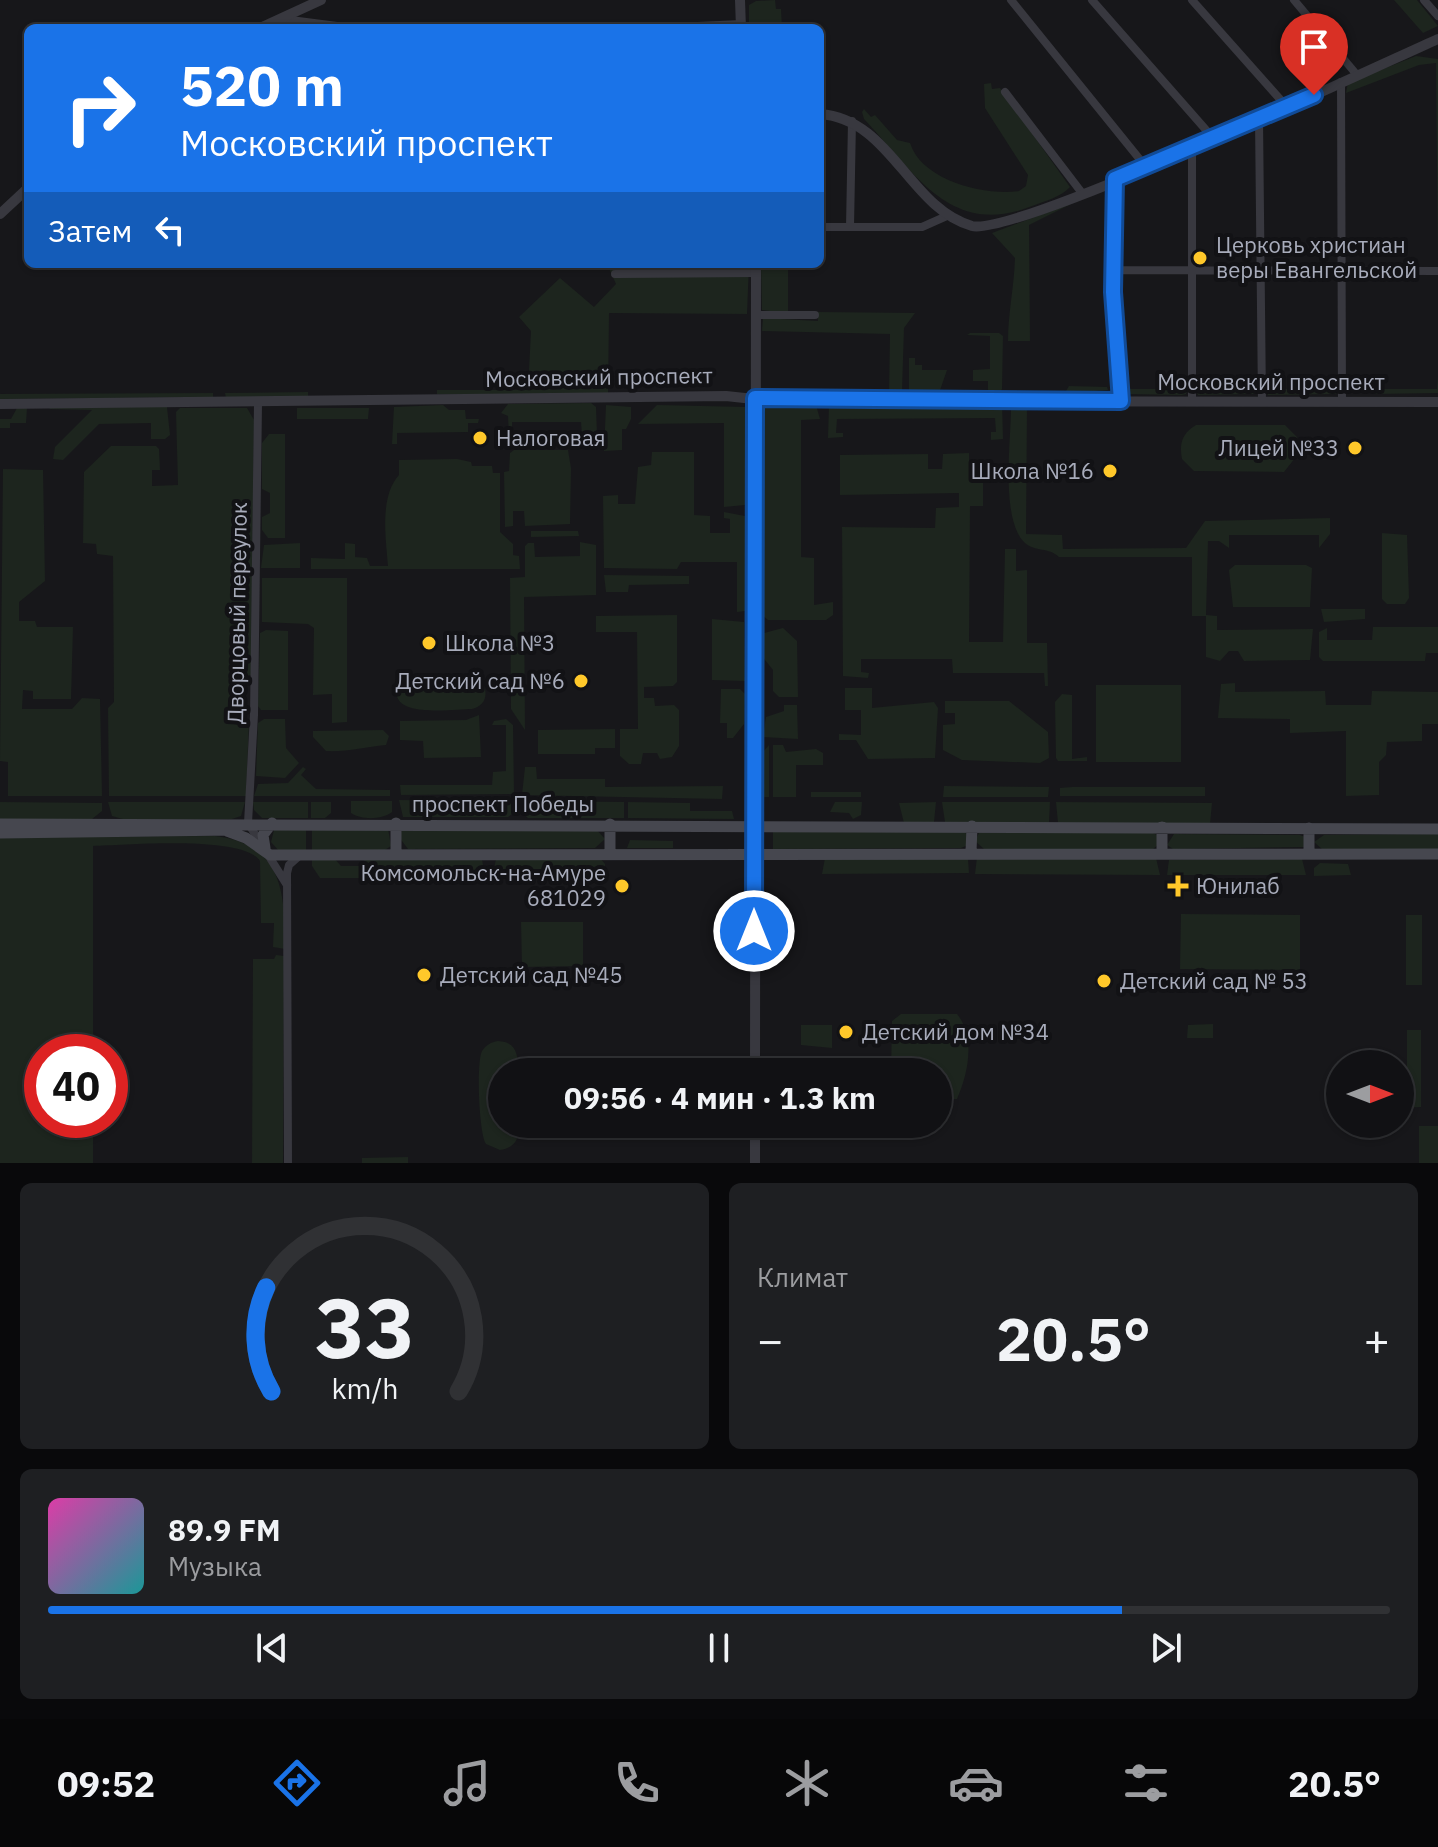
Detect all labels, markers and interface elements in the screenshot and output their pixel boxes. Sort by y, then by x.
pin [1280,13,1348,95]
icon: arrive [1292,25,1336,69]
text: 520 m [180,49,344,121]
icon: right [48,56,152,160]
text: Московский проспект [180,119,553,166]
icon: left [148,208,192,252]
text: Затем [48,211,132,250]
place label: Церковь христиан веры Евангельской [1216,230,1417,284]
marker: Церковь христиан веры Евангельской [1191,249,1209,267]
street label: Московский проспект [485,360,713,393]
street label: Московский проспект [1157,367,1385,396]
place label: Налоговая [496,423,605,452]
marker: Налоговая [471,429,489,447]
place label: Лицей №33 [1219,433,1339,462]
marker: Лицей №33 [1346,439,1364,457]
place label: Школа №16 [971,456,1094,485]
marker: Школа №16 [1101,462,1119,480]
street label: Дворцовый переулок [220,502,253,724]
place label: Школа №3 [445,628,555,657]
marker: Школа №3 [420,634,438,652]
place label: Детский сад №6 [396,666,565,695]
marker: Детский сад №6 [572,672,590,690]
street label: проспект Победы [412,789,594,818]
place label: Комсомольск-на-Амуре 681029 [361,858,606,912]
place label: Юнилаб [1196,871,1280,900]
marker: Юнилаб [1167,875,1189,897]
marker: Комсомольск-на-Амуре 681029 [613,877,631,895]
position arrow [712,889,796,973]
place label: Детский сад №45 [440,960,623,989]
marker: Детский сад №45 [415,966,433,984]
place label: Детский сад № 53 [1120,966,1308,995]
marker: Детский сад № 53 [1095,972,1113,990]
place label: Детский дом №34 [862,1017,1049,1046]
marker: Детский дом №34 [837,1023,855,1041]
speed limit sign: 40 [24,1034,128,1138]
north arrow [1326,1050,1414,1138]
map controls [1326,1050,1414,1138]
text: 09:56 · 4 мин · 1.3 km [564,1078,876,1117]
text: Климат [757,1260,848,1294]
text: 33 [315,1273,414,1381]
text: 20.5° [996,1299,1151,1378]
text: − [757,1311,783,1368]
text: + [1364,1311,1390,1368]
text: km/h [331,1370,398,1407]
text: 89.9 FM [168,1510,281,1549]
text: Музыка [168,1549,262,1583]
icon: previous [250,1626,294,1670]
icon: pause [697,1626,741,1670]
icon: next [1144,1626,1188,1670]
icon: directions [269,1755,325,1811]
icon: music [439,1755,495,1811]
icon: phone [609,1755,665,1811]
icon: climate [779,1755,835,1811]
icon: car [948,1755,1004,1811]
icon: filters [1118,1755,1174,1811]
text: 09:52 [57,1760,155,1807]
text: 20.5° [1288,1760,1381,1807]

